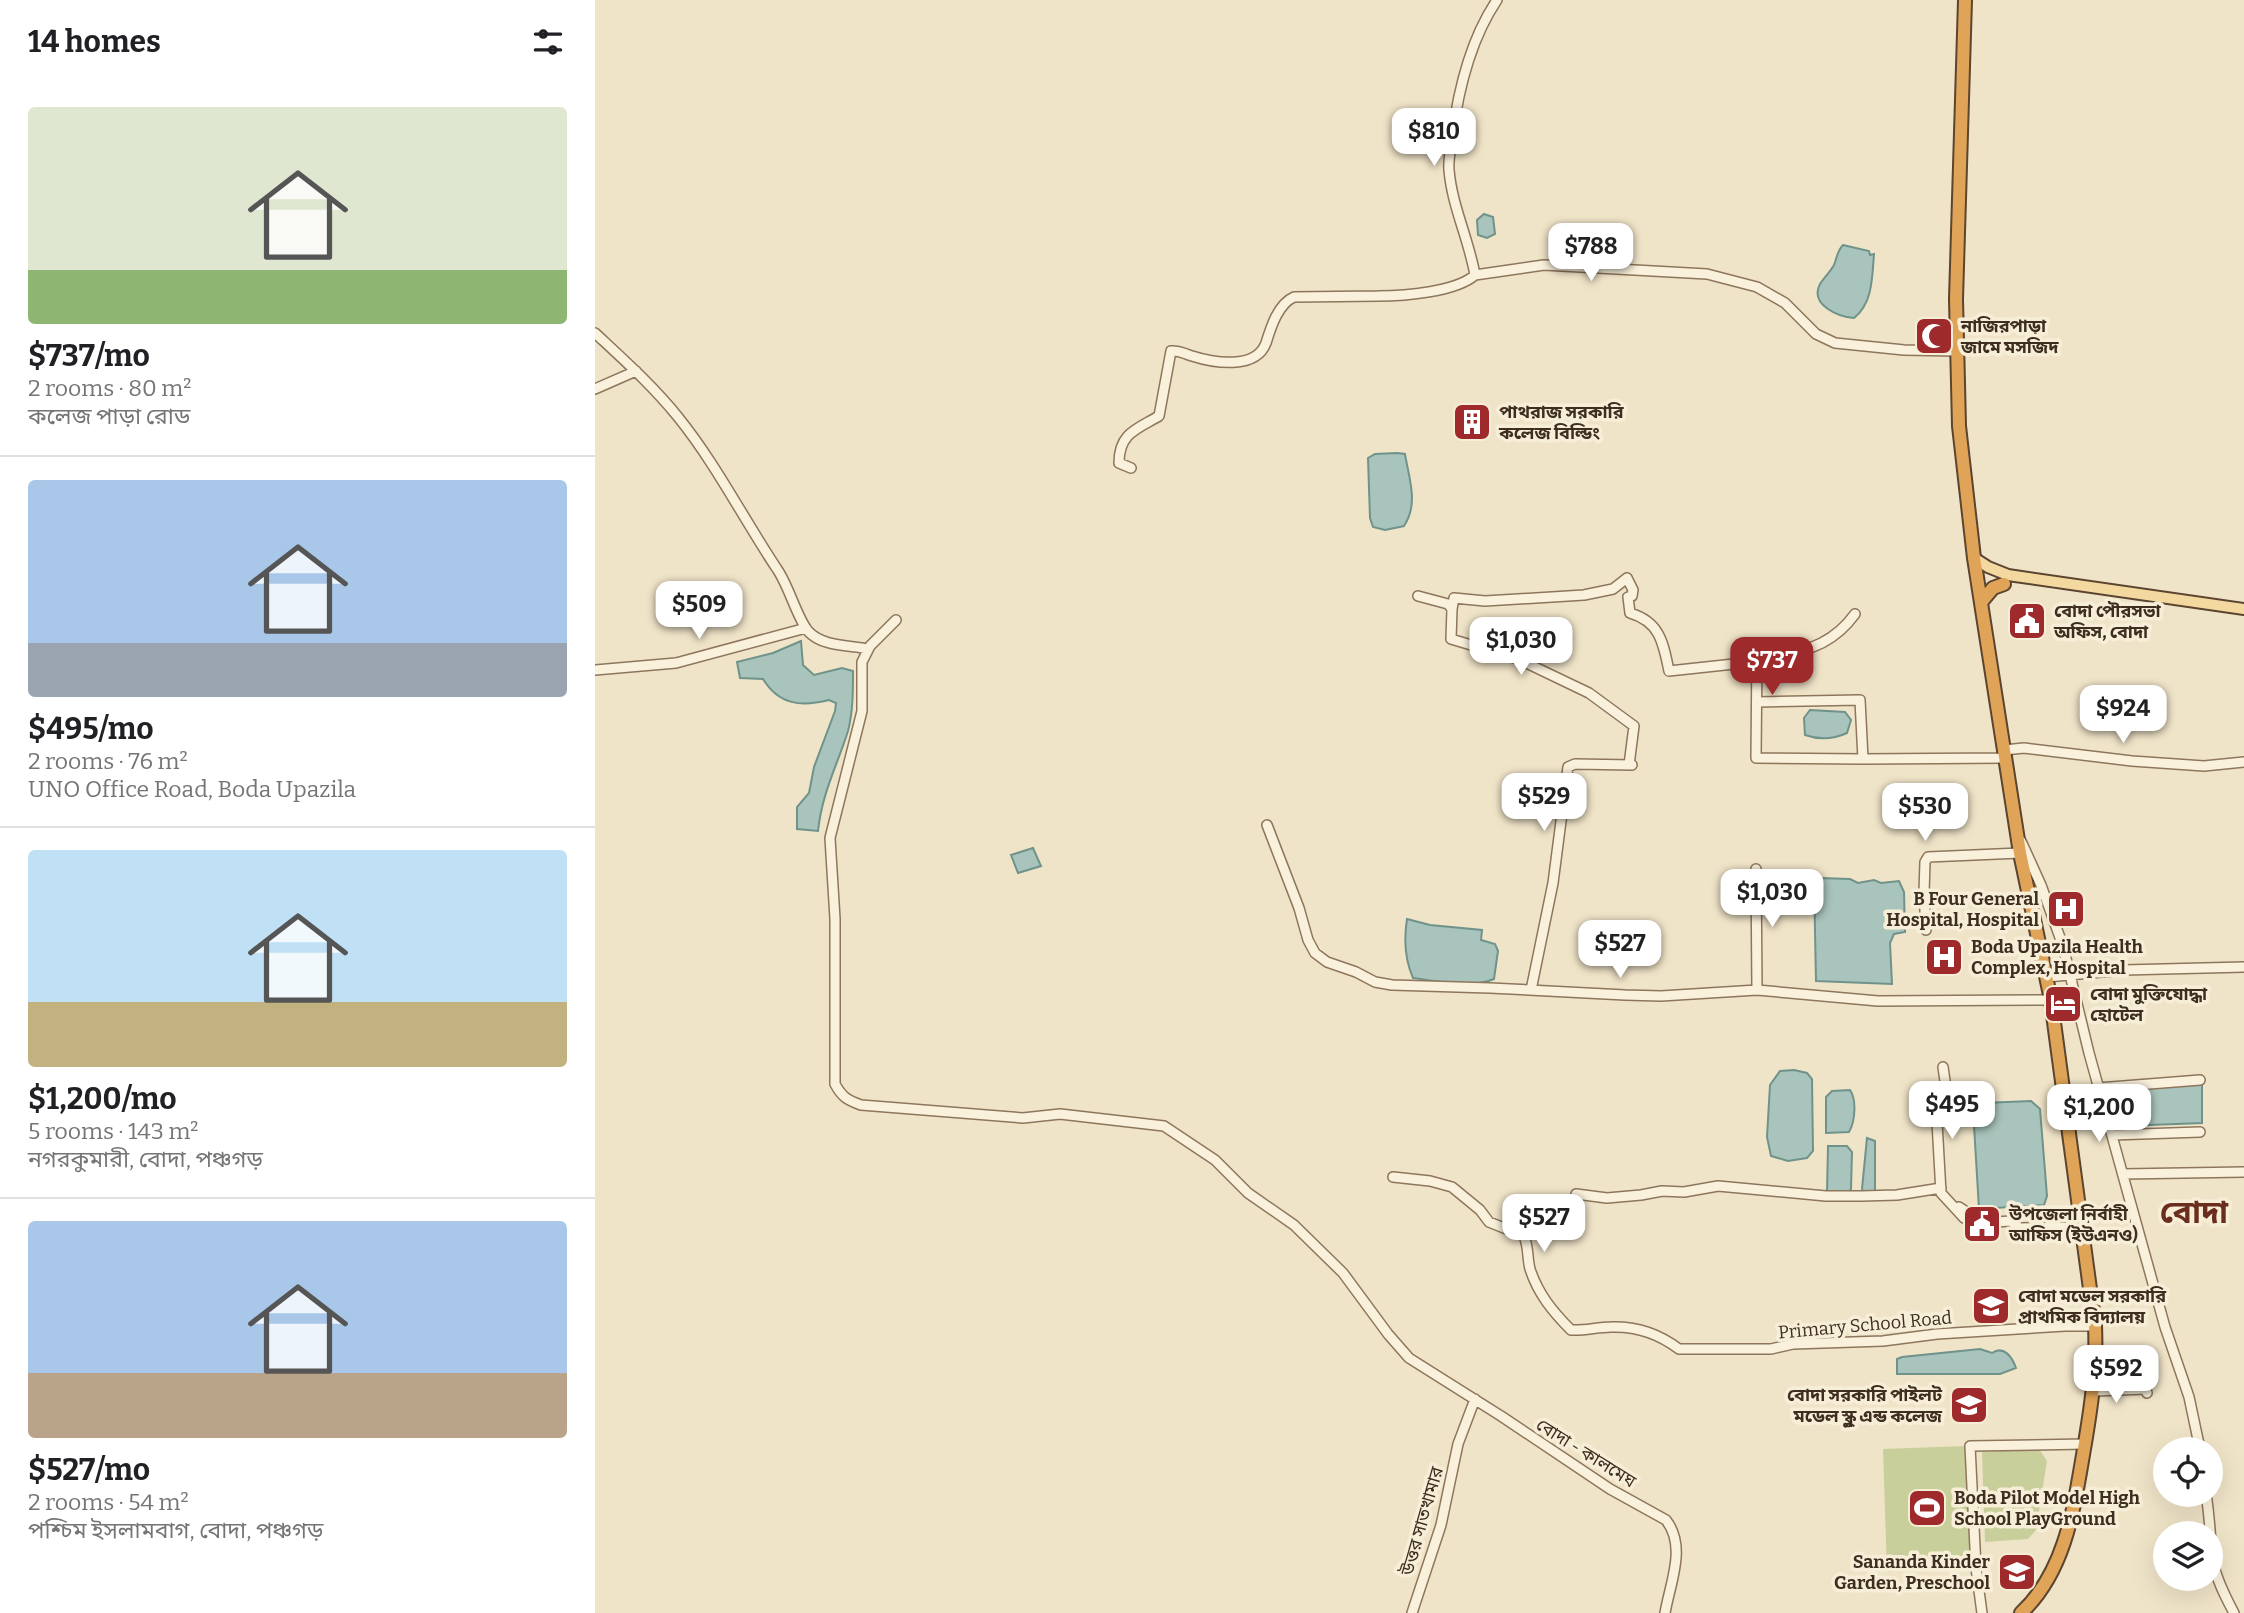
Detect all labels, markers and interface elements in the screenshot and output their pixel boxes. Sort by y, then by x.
icon: filters [529,23,567,61]
text: 14 homes [28,24,161,60]
pin: $810 [1393,108,1475,168]
text: $810 [1408,117,1460,145]
icon: home [235,152,361,278]
pin: $788 [1550,224,1632,283]
text: $788 [1564,232,1618,260]
mosque icon: নাজিরপাড়া জামে মসজিদ [1913,315,1955,357]
place label: নাজিরপাড়া জামে মসজিদ [1960,315,2059,358]
text: $737/mo [28,338,150,374]
text: 2 rooms · 80 m² [28,374,191,402]
building icon: পাথরাজ সরকারি কলেজ বিল্ডিং [1451,401,1493,443]
place label: পাথরাজ সরকারি কলেজ বিল্ডিং [1498,401,1625,444]
text: কলেজ পাড়া রোড [28,402,190,430]
icon: home [235,526,361,652]
pin: $509 [658,582,740,641]
text: $509 [672,590,726,618]
public building icon: বোদা পৌরসভা অফিস, বোদা [2006,600,2048,642]
place label: বোদা পৌরসভা অফিস, বোদা [2053,600,2162,643]
pin: $1,030 [1464,618,1578,677]
text: $1,030 [1485,626,1557,654]
pin: $737 [1731,638,1813,697]
text: $737 [1746,646,1798,674]
pin: $924 [2082,686,2164,745]
text: $924 [2096,694,2150,722]
text: $495/mo [28,711,154,747]
text: 2 rooms · 76 m² [28,747,188,775]
pin: $529 [1503,774,1585,833]
text: UNO Office Road, Boda Upazila [28,775,356,803]
text: $529 [1518,782,1570,810]
pin: $530 [1884,784,1966,843]
text: $530 [1898,792,1952,820]
pin: $1,030 [1715,870,1829,929]
text: $1,030 [1736,878,1808,906]
place label: B Four General Hospital, Hospital [1886,888,2039,931]
hospital icon: B Four General Hospital, Hospital [2045,888,2087,930]
icon: home [235,895,361,1021]
pin: $527 [1579,920,1661,980]
text: $527 [1594,929,1646,957]
hospital icon: Boda Upazila Health Complex, Hospital [1923,936,1965,978]
place label: Boda Upazila Health Complex, Hospital [1971,936,2144,979]
hotel icon: বোদা মুক্তিযোদ্ধা হোটেল [2042,983,2084,1025]
place label: বোদা মুক্তিযোদ্ধা হোটেল [2090,983,2208,1026]
text: $1,200/mo [28,1081,177,1117]
pin: $495 [1911,1082,1993,1141]
pin: $1,200 [2042,1084,2156,1144]
text: $495 [1925,1090,1979,1118]
text: $1,200 [2063,1093,2135,1121]
text: 5 rooms · 143 m² [28,1117,199,1145]
text: নগরকুমারী, বোদা, পঞ্চগড় [28,1145,263,1173]
district label: বোদা [2160,1193,2229,1231]
pin: $527 [1503,1194,1585,1254]
text: $527 [1518,1203,1570,1231]
public building icon: উপজেলা নির্বাহী আফিস (ইউএনও) [1961,1203,2003,1245]
place label: উপজেলা নির্বাহী আফিস (ইউএনও) [2008,1203,2138,1246]
icon: home [235,1266,361,1392]
school or university icon: বোদা মডেল সরকারি প্রাথমিক বিদ্যালয় [1970,1285,2012,1327]
place label: বোদা মডেল সরকারি প্রাথমিক বিদ্যালয় [2018,1285,2167,1328]
street label: Primary School Road [1777,1306,1953,1344]
pin: $592 [2075,1346,2157,1405]
text: $592 [2090,1354,2142,1382]
place label: বোদা সরকারি পাইলট মডেল স্কুল এন্ড কলেজ [1787,1384,1943,1428]
school or university icon: বোদা সরকারি পাইলট মডেল স্কুল এন্ড কলেজ [1948,1384,1990,1426]
street label: বোদা - কালমেঘ [1532,1414,1641,1493]
map controls [2153,1437,2223,1591]
button: locate [2153,1437,2223,1507]
text: $527/mo [28,1452,150,1488]
street label: উত্তর সাতখামার [1396,1464,1448,1579]
sports icon: Boda Pilot Model High School PlayGround [1906,1487,1948,1529]
place label: Boda Pilot Model High School PlayGround [1954,1487,2141,1530]
text: 2 rooms · 54 m² [28,1488,189,1516]
text: পশ্চিম ইসলামবাগ, বোদা, পঞ্চগড় [28,1516,323,1544]
button: layers [2153,1521,2223,1591]
place label: Sananda Kinder Garden, Preschool [1834,1551,1991,1594]
school or university icon: Sananda Kinder Garden, Preschool [1996,1551,2038,1593]

